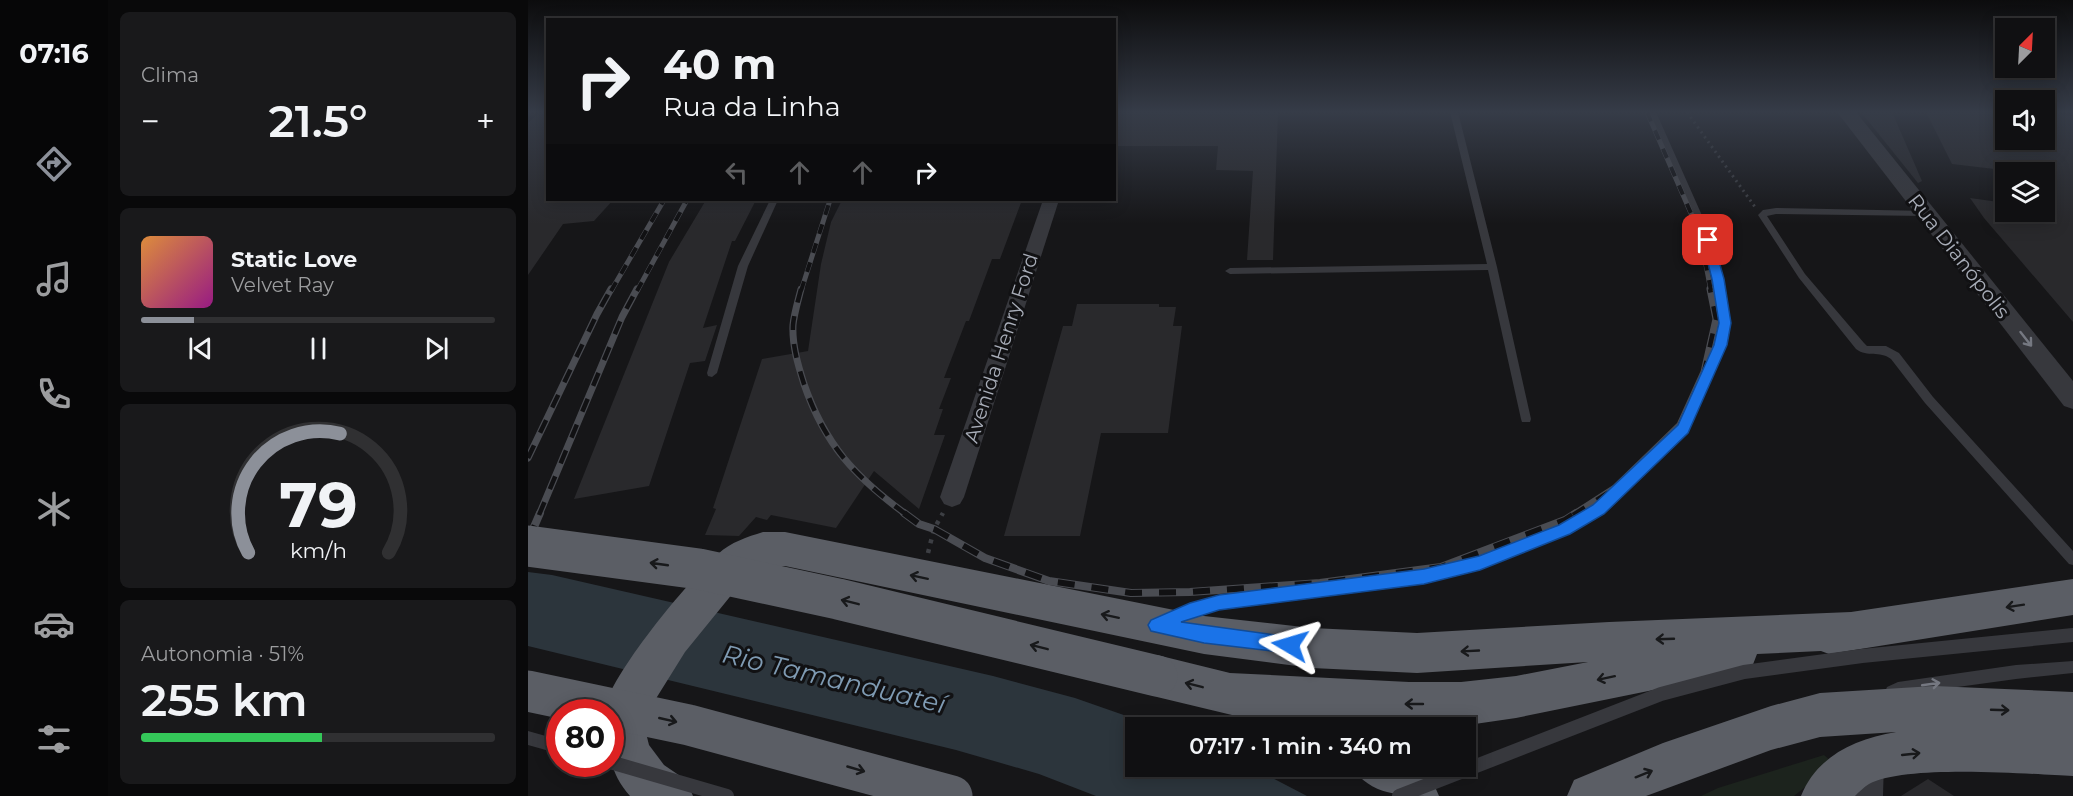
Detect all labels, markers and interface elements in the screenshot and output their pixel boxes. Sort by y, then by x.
north arrow [1995,18,2055,78]
map controls [1995,18,2055,222]
text: 07:16 [19,37,89,70]
text: 40 m [663,38,776,90]
icon: right [564,42,642,120]
text: Clima [141,63,199,87]
text: Rua da Linha [663,90,841,123]
button: sound [1995,90,2055,150]
text: 21.5° [268,93,368,148]
text: − [141,101,160,141]
text: + [476,101,495,141]
icon: directions [33,143,75,185]
icon: left [720,156,753,189]
icon: ahead [783,156,816,189]
icon: ahead [846,156,879,189]
icon: right [909,156,942,189]
button: layers [1995,162,2055,222]
street label: Rua Dianópolis [1903,189,2015,323]
pin [1682,214,1733,265]
icon: arrive [1691,223,1724,256]
text: Static Love [231,246,357,273]
street label: Avenida Henry Ford [959,250,1043,446]
icon: music [33,258,75,300]
text: Velvet Ray [231,273,334,297]
one-way arrow [2019,331,2032,347]
icon: previous [184,332,217,365]
icon: pause [302,332,335,365]
icon: next [420,332,453,365]
icon: phone [33,373,75,415]
text: 79 [279,467,357,543]
icon: climate [33,488,75,530]
text: km/h [289,537,347,563]
one-way arrow [649,558,669,569]
one-way arrow [910,571,929,582]
one-way arrow [840,595,859,607]
one-way arrow [2006,600,2026,611]
icon: car [33,603,75,645]
one-way arrow [1101,609,1120,621]
position arrow [1258,613,1322,677]
one-way arrow [1655,633,1675,644]
water label: Rio Tamanduateí [719,638,953,721]
one-way arrow [1030,641,1049,653]
text: Autonomia · 51% [141,642,304,666]
one-way arrow [1461,646,1481,657]
text: 255 km [141,672,308,727]
one-way arrow [1597,673,1616,684]
one-way arrow [1185,679,1204,690]
one-way arrow [1921,679,1940,690]
one-way arrow [1404,698,1424,710]
speed limit sign: 80 [546,699,624,777]
one-way arrow [1989,704,2009,716]
one-way arrow [658,714,677,726]
icon: filters [33,718,75,760]
text: 07:17 · 1 min · 340 m [1189,733,1412,760]
one-way arrow [1900,748,1920,759]
one-way arrow [846,764,865,775]
one-way arrow [1635,768,1653,779]

